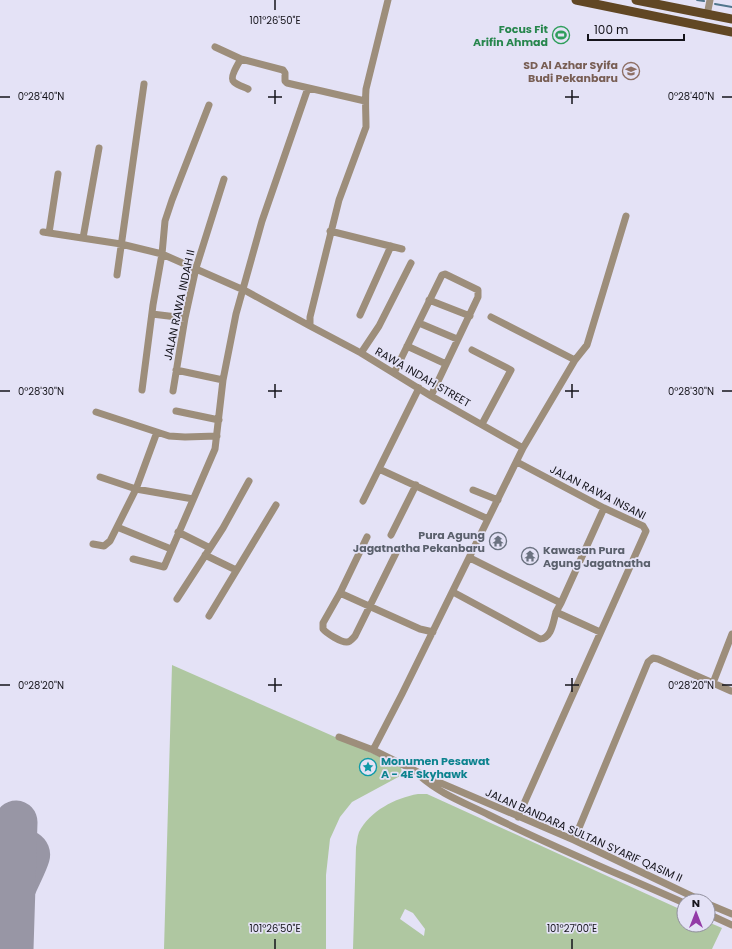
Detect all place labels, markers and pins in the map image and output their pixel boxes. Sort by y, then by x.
place label: Focus Fit Arifin Ahmad [473,21,549,50]
sports icon: Focus Fit Arifin Ahmad [551,25,571,45]
place label: SD Al Azhar Syifa Budi Pekanbaru [523,57,618,86]
school or university icon: SD Al Azhar Syifa Budi Pekanbaru [621,61,641,81]
place label: Pura Agung Jagatnatha Pekanbaru [353,527,485,556]
temple icon: Pura Agung Jagatnatha Pekanbaru [488,531,508,551]
place label: Kawasan Pura Agung Jagatnatha [543,542,651,571]
temple icon: Kawasan Pura Agung Jagatnatha [520,546,540,566]
place label: Monumen Pesawat A - 4E Skyhawk [381,753,490,782]
place icon: Monumen Pesawat A - 4E Skyhawk [358,757,378,777]

